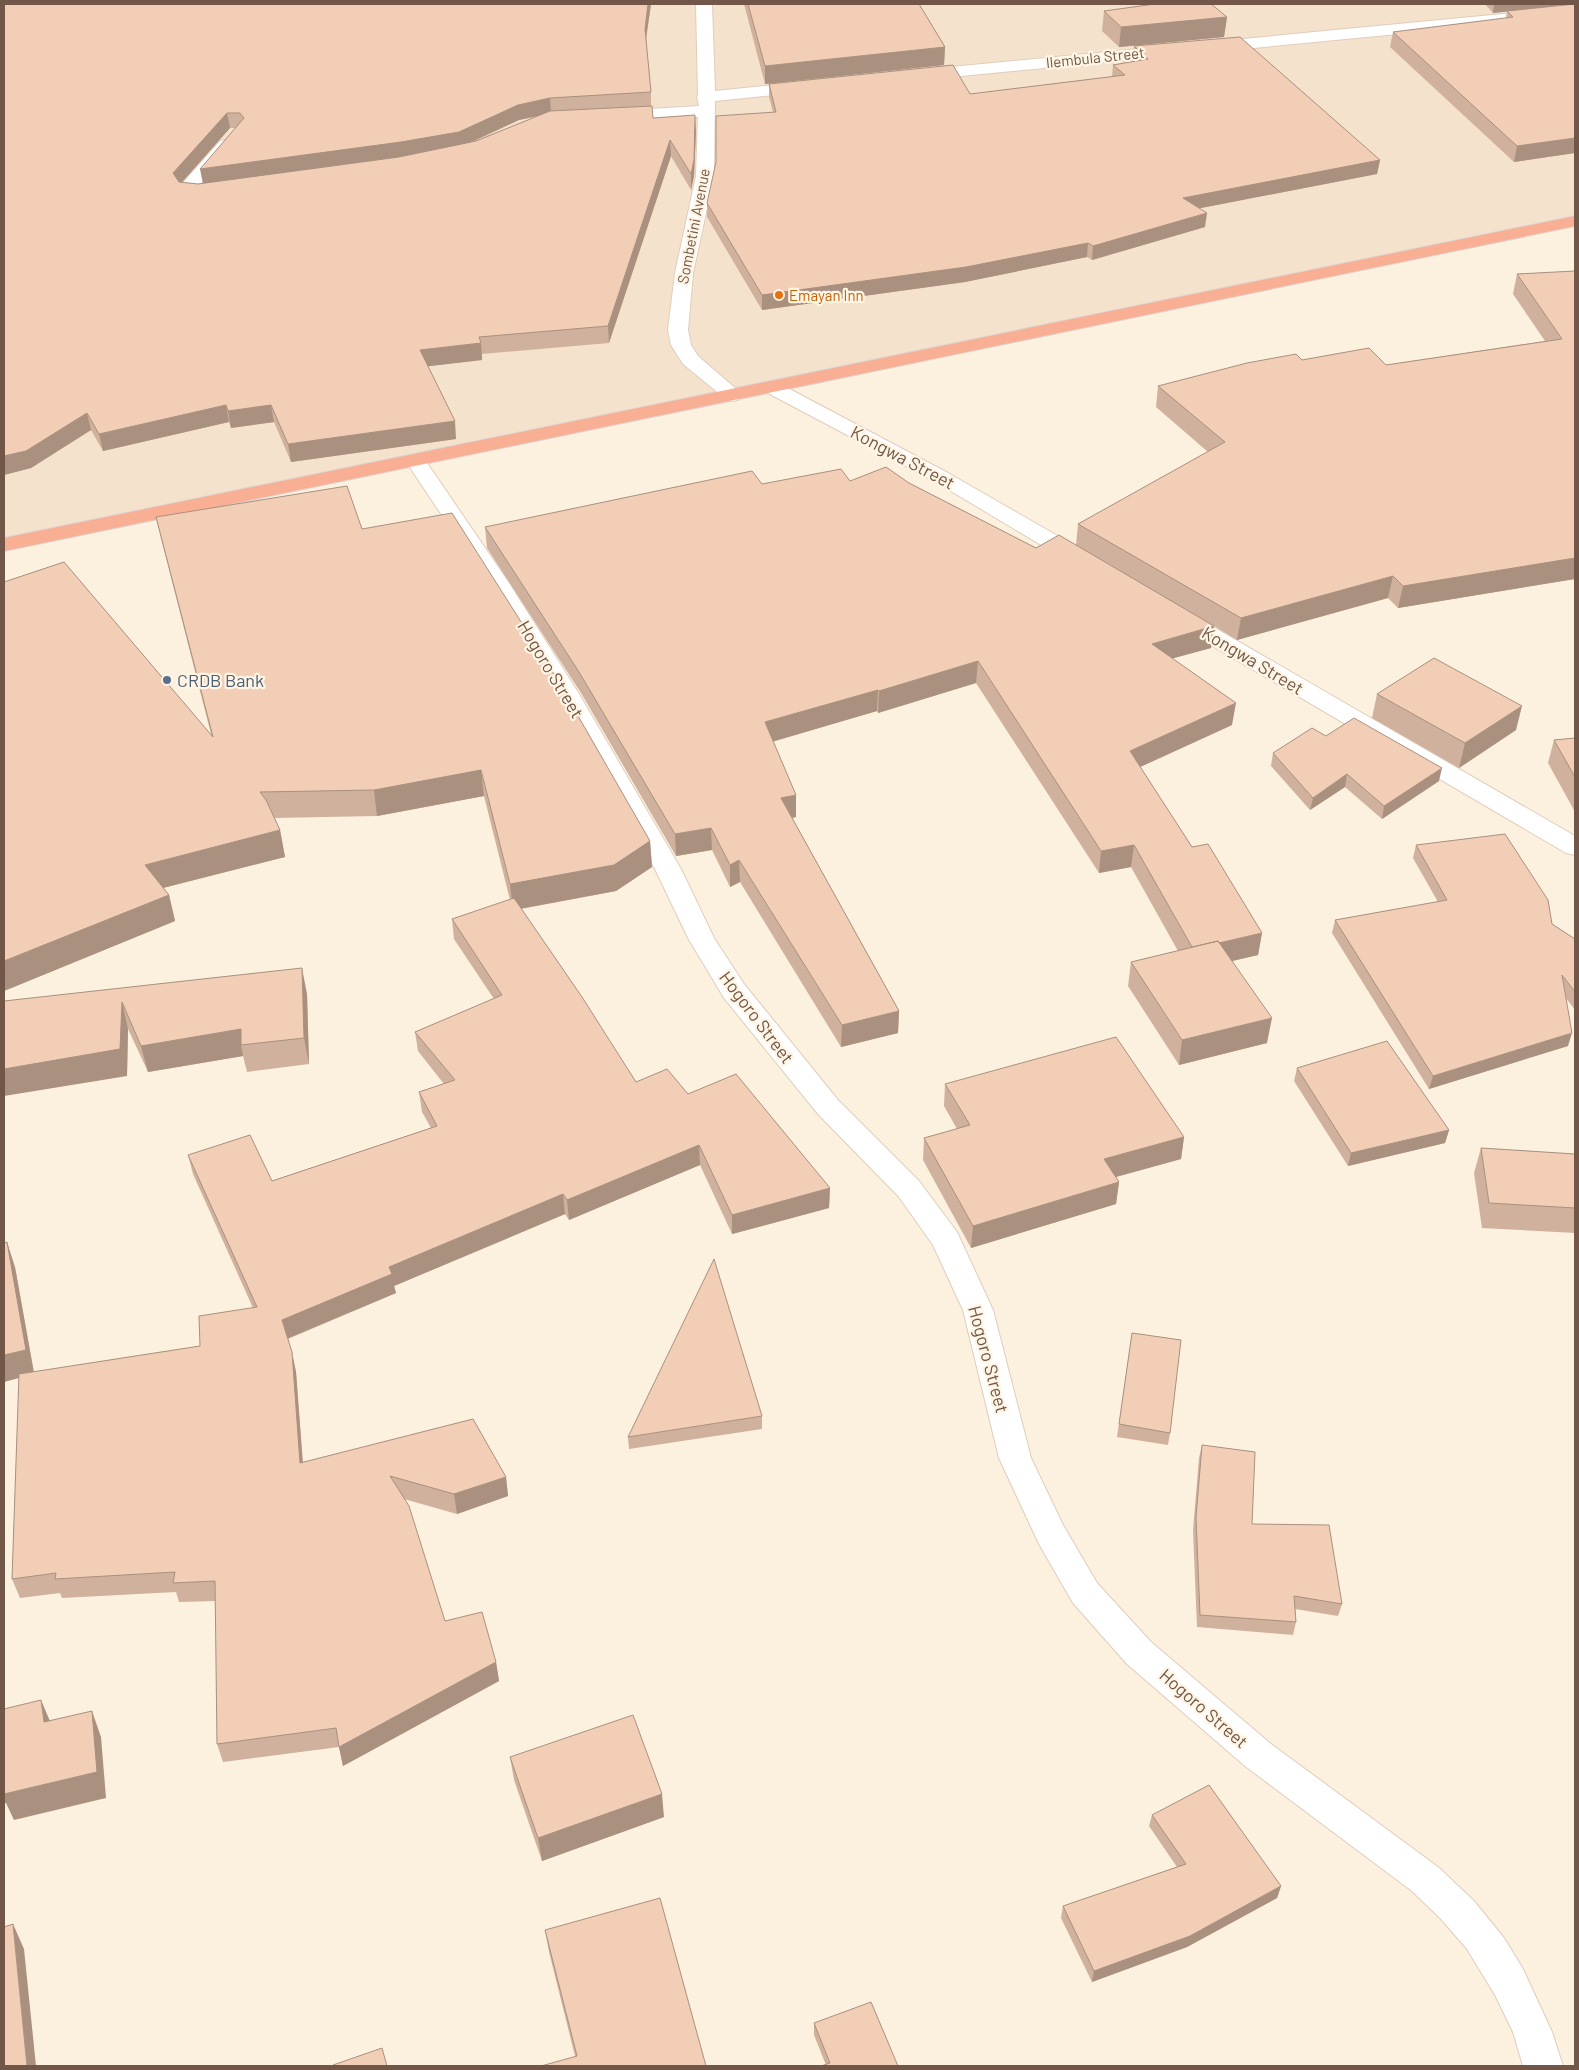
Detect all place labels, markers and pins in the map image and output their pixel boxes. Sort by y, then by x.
place label: Emayan Inn [789,286,864,304]
marker: Emayan Inn [773,289,785,301]
place label: CRDB Bank [177,669,264,691]
marker: CRDB Bank [161,674,173,686]

